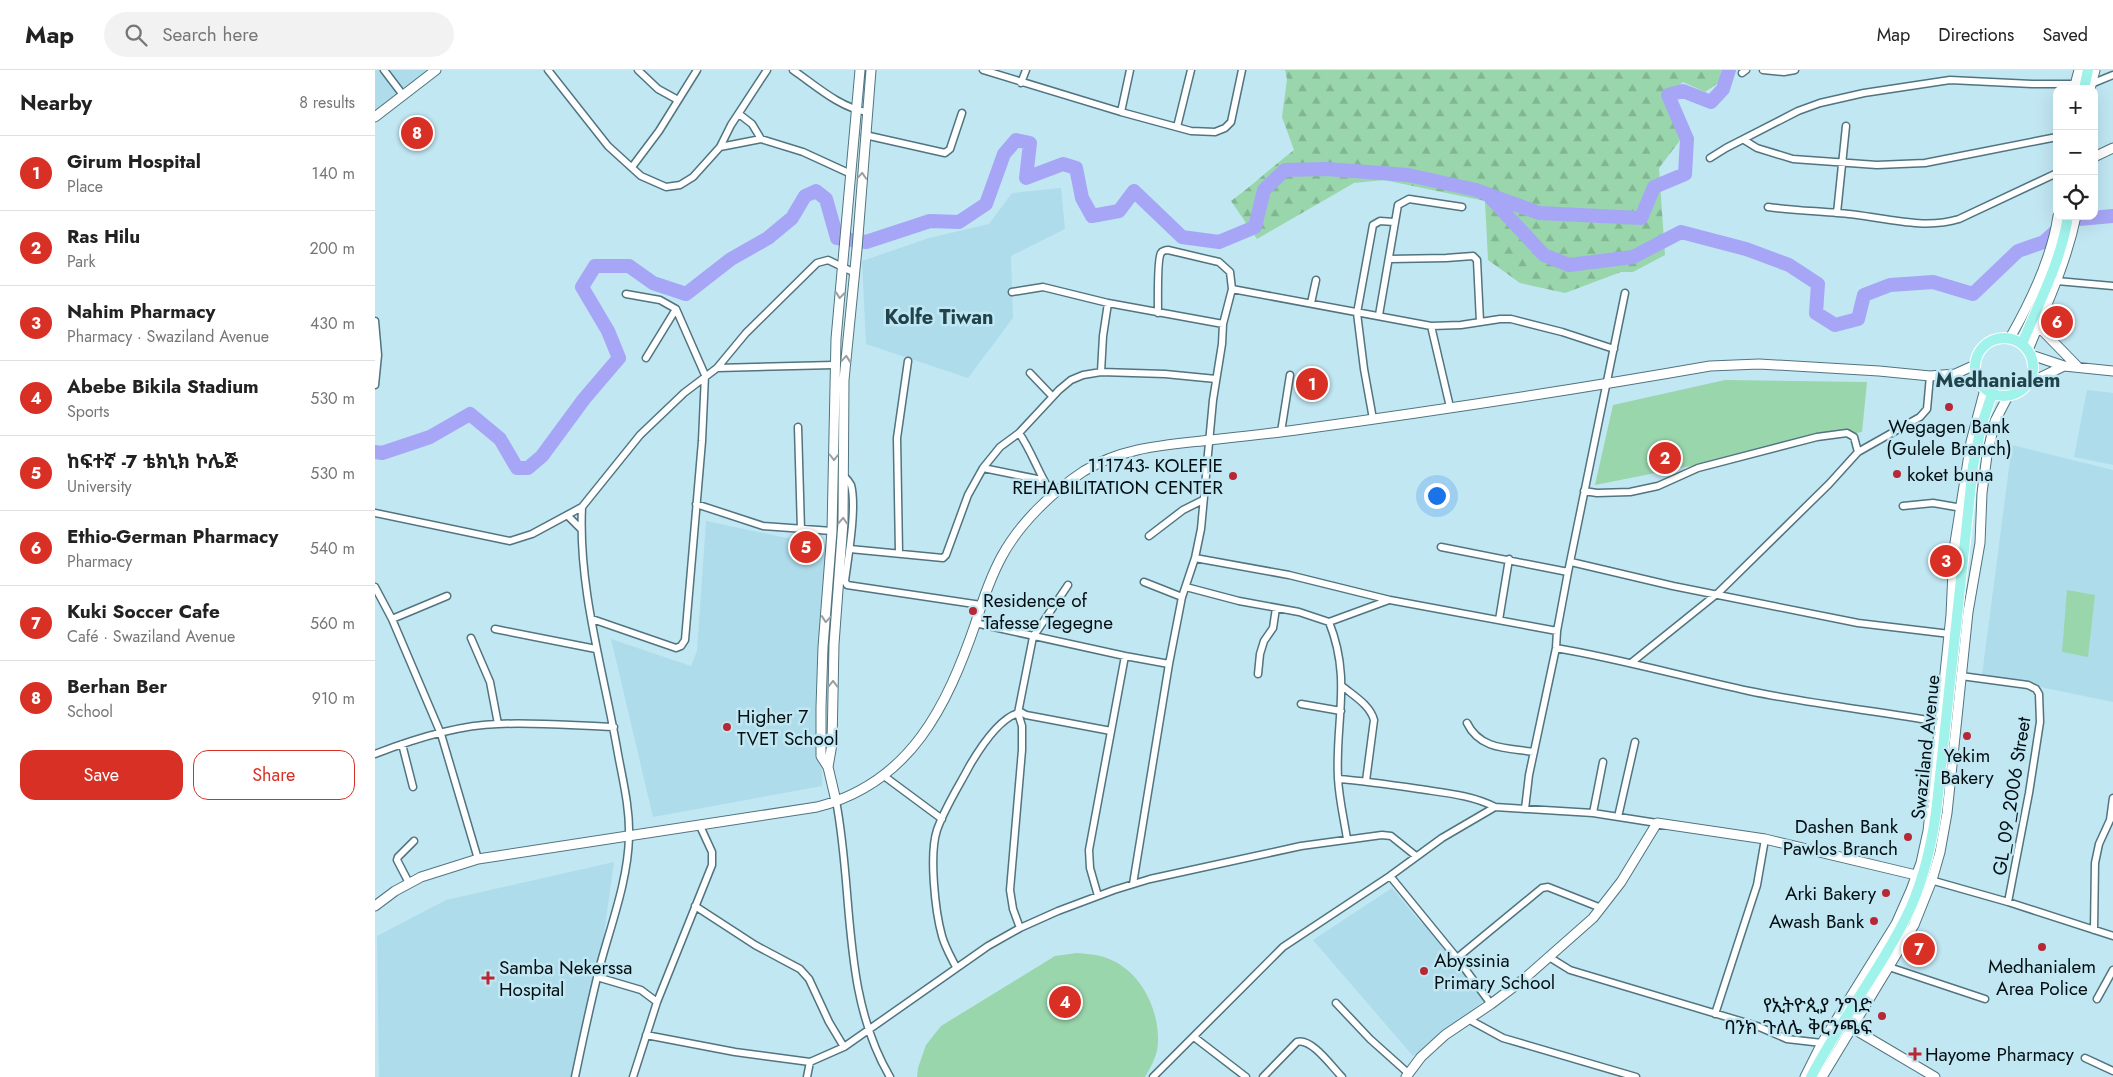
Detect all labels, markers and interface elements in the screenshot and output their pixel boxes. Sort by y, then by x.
search box [104,12,454,57]
text: Map [25,17,74,52]
icon: search [122,21,150,49]
text: Search here [162,21,258,48]
text: Map [1877,22,1910,48]
text: Directions [1938,22,2014,48]
text: Saved [2042,22,2088,48]
map controls [2053,85,2098,220]
button: + [2053,85,2098,130]
text: Nearby [20,88,92,118]
text: 8 results [299,91,355,114]
pin: 8 [401,114,433,152]
button: − [2053,130,2098,175]
text: Girum Hospital [67,148,201,175]
text: 1 [32,162,40,185]
text: 140 m [312,162,355,185]
one-way arrow [857,171,868,179]
text: Place [67,175,103,198]
button: locate [2053,175,2098,220]
text: Ras Hilu [67,223,140,250]
text: 2 [31,237,41,260]
text: 200 m [309,237,355,260]
text: Park [67,250,96,273]
one-way arrow [835,291,846,299]
text: Nahim Pharmacy [67,298,215,325]
district label: Kolfe Tiwan [884,303,994,332]
pin: 6 [2041,303,2073,341]
text: 3 [31,312,41,335]
text: 430 m [310,312,355,335]
text: Pharmacy · Swaziland Avenue [67,325,269,348]
one-way arrow [840,355,851,363]
pin: 1 [1296,365,1328,403]
district label: Medhanialem [1936,366,2060,395]
text: Abebe Bikila Stadium [67,373,259,400]
text: 4 [30,387,42,410]
text: 530 m [310,387,355,410]
text: Sports [67,400,109,423]
marker: Wegagen Bank (Gulele Branch) [1943,401,1955,413]
place label: Wegagen Bank (Gulele Branch) [1886,413,2012,462]
pin: 2 [1649,439,1681,477]
text: ከፍተኛ -7 ቴክኒክ ኮሌጅ [67,448,238,475]
place label: 111743- KOLEFIE REHABILITATION CENTER [1012,452,1223,501]
one-way arrow [829,454,839,461]
place label: koket buna [1907,461,1994,488]
text: 5 [31,462,41,485]
text: 530 m [310,462,355,485]
marker: koket buna [1891,468,1903,480]
marker: 111743- KOLEFIE REHABILITATION CENTER [1227,470,1239,482]
text: University [67,475,132,498]
your location [1424,483,1450,509]
one-way arrow [837,517,848,525]
text: Ethio-German Pharmacy [67,523,278,550]
pin: 5 [790,528,822,566]
text: 6 [31,537,41,560]
text: 540 m [310,537,355,560]
pin: 3 [1930,542,1962,580]
text: Pharmacy [67,550,132,573]
place label: Residence of Tafesse Tegegne [983,587,1113,636]
text: Kuki Soccer Cafe [67,598,220,625]
marker: Residence of Tafesse Tegegne [967,605,979,617]
text: 7 [31,612,41,635]
text: 560 m [310,612,355,635]
one-way arrow [820,616,831,624]
text: Café · Swaziland Avenue [67,625,235,648]
text: Berhan Ber [67,673,167,700]
street label: Swaziland Avenue [1904,673,1947,821]
one-way arrow [828,679,838,687]
text: 8 [31,687,41,710]
text: 910 m [312,687,355,710]
text: School [67,700,113,723]
place label: Higher 7 TVET School [737,703,839,752]
street label: GL_09_2006 Street [1986,714,2037,877]
marker: Higher 7 TVET School [721,721,733,733]
marker: Yekim Bakery [1961,730,1973,742]
place label: Yekim Bakery [1940,742,1994,791]
button: Save [20,750,183,800]
button: Share [193,750,355,800]
place label: Dashen Bank Pawlos Branch [1783,813,1899,862]
marker: Dashen Bank Pawlos Branch [1902,831,1914,843]
place label: Arki Bakery [1785,880,1877,907]
marker: Arki Bakery [1880,887,1892,899]
place label: Awash Bank [1769,908,1865,935]
marker: Awash Bank [1868,915,1880,927]
pin: 7 [1903,930,1935,968]
marker: Medhanialem Area Police [2036,941,2048,953]
place label: Abyssinia Primary School [1434,947,1555,996]
place label: Medhanialem Area Police [1988,953,2096,1002]
place label: Samba Nekerssa Hospital [499,954,632,1003]
marker: Abyssinia Primary School [1418,965,1430,977]
marker: Samba Nekerssa Hospital [481,971,495,985]
pin: 4 [1049,983,1081,1021]
place label: የኢትዮጲያ ንግድ ባንክ ጉለሌ ቅርንጫፍ [1724,992,1872,1041]
marker: የኢትዮጲያ ንግድ ባንክ ጉለሌ ቅርንጫፍ [1876,1010,1888,1022]
place label: Hayome Pharmacy [1925,1041,2074,1068]
marker: Hayome Pharmacy [1909,1048,1921,1060]

